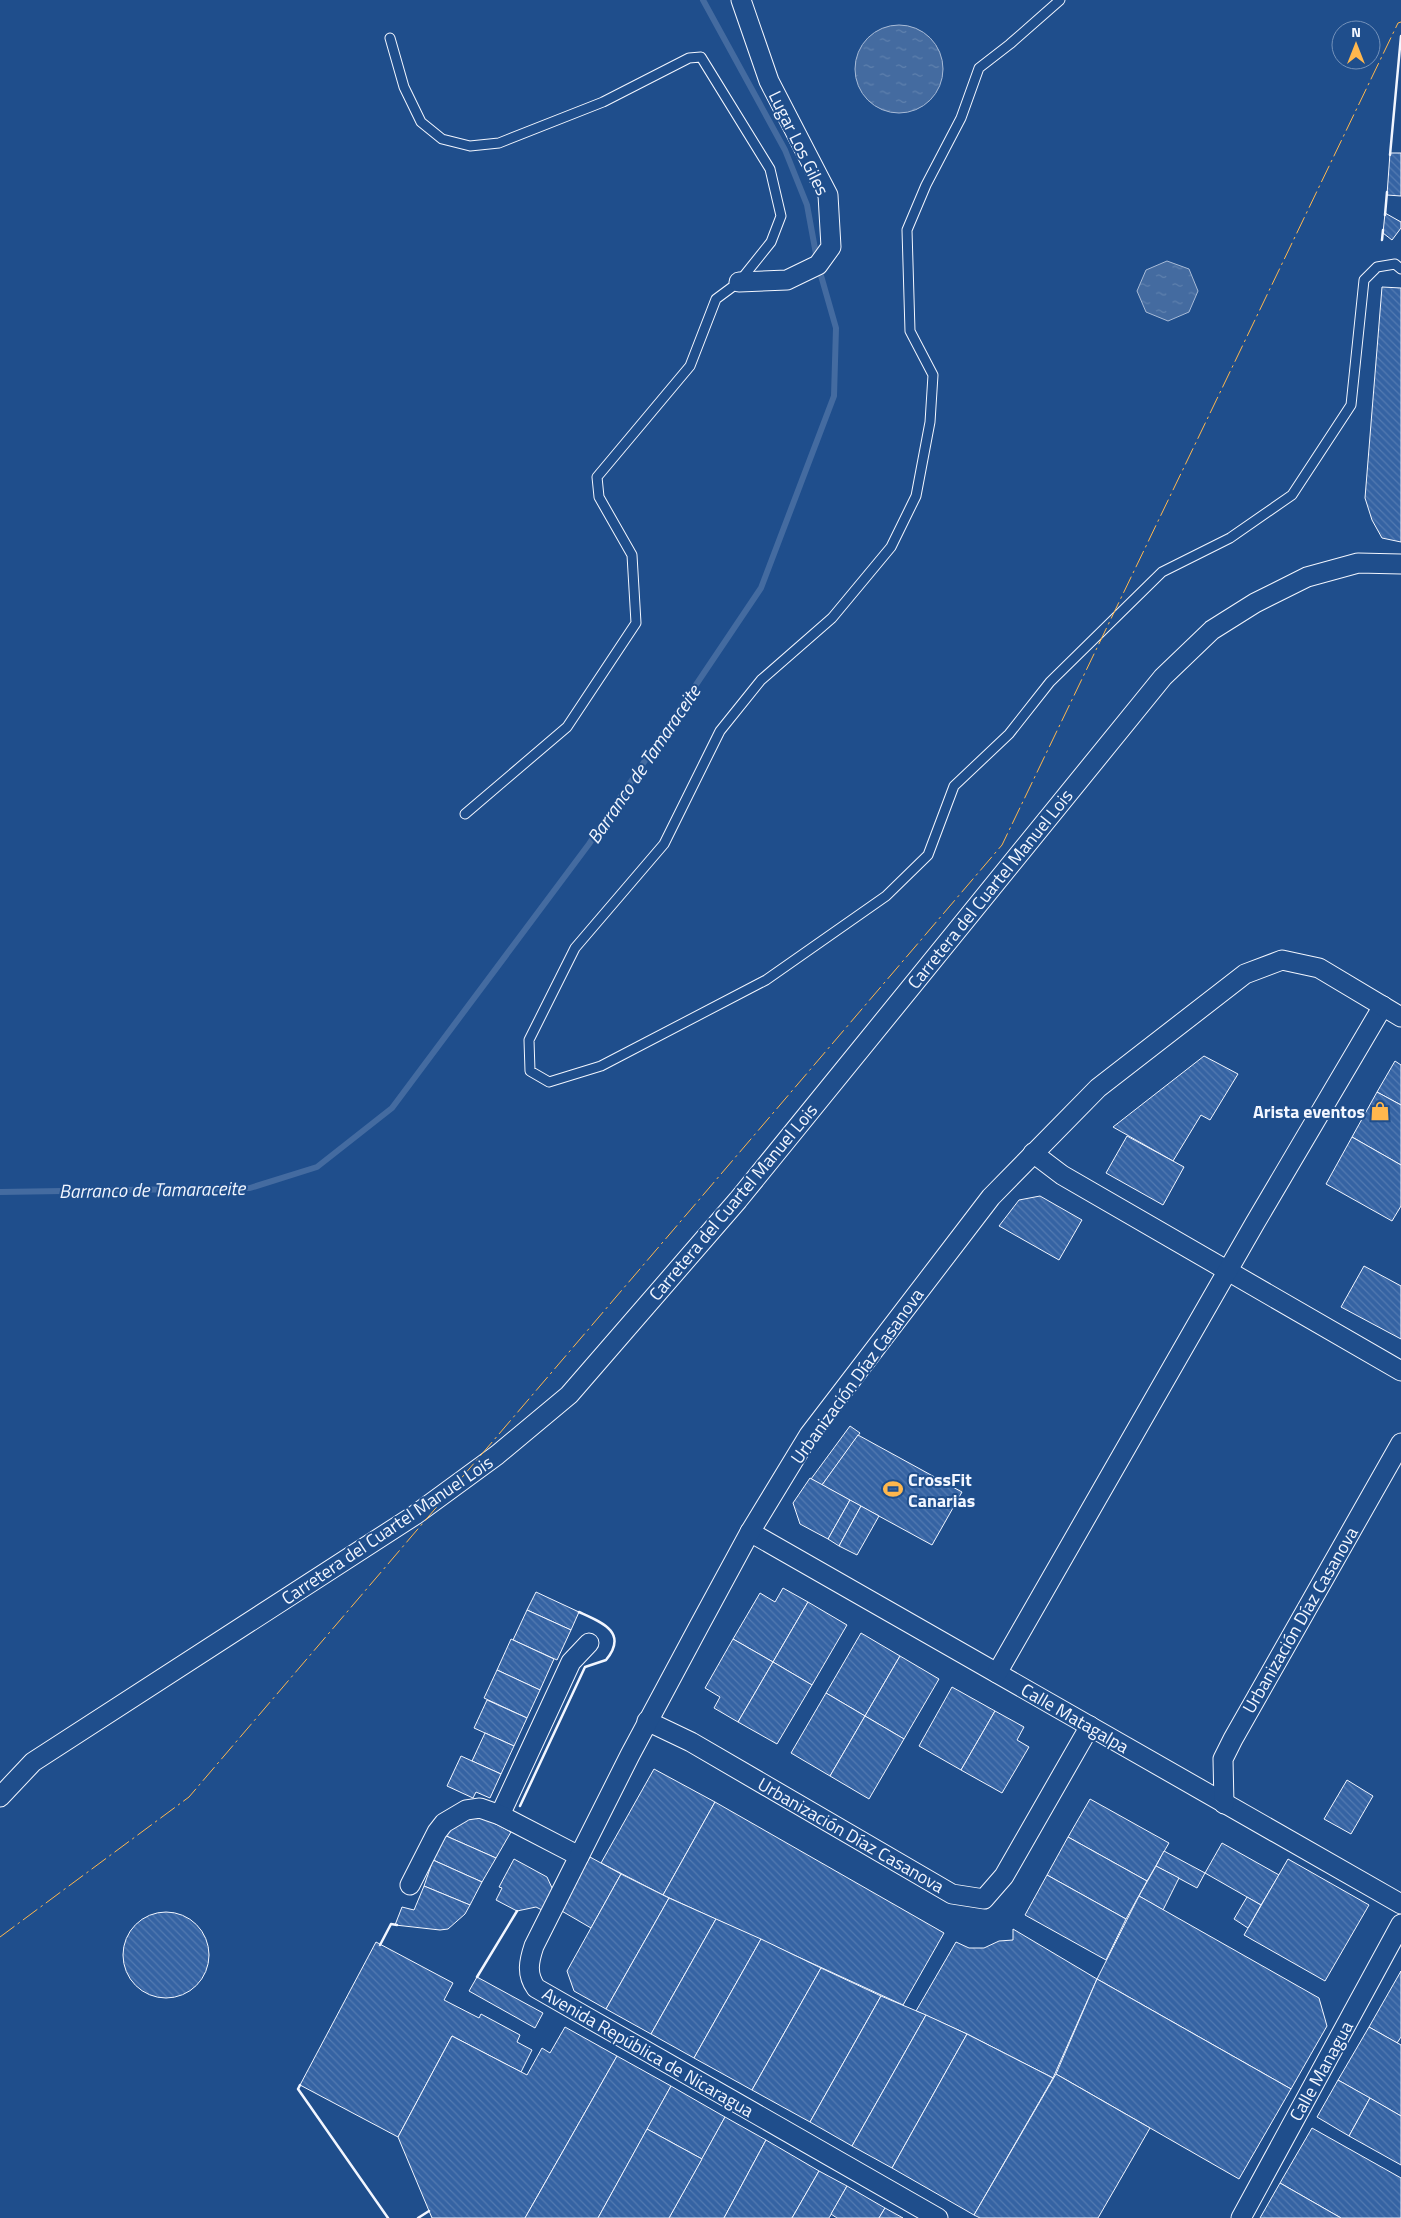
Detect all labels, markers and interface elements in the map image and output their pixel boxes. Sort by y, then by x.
north arrow [1331,20,1381,70]
text: N [1351,21,1361,42]
street label: Lugar Los Giles [762,86,836,200]
water label: Barranco de Tamaraceite [579,678,708,849]
street label: Carretera del Cuartel Manuel Lois [901,783,1079,995]
street label: Carretera del Cuartel Manuel Lois [642,1097,824,1307]
place label: Arista eventos [1253,1098,1365,1125]
shop icon: Arista eventos [1369,1100,1391,1122]
water label: Barranco de Tamaraceite [59,1173,247,1205]
street label: Urbanización Díaz Casanova [784,1283,930,1469]
street label: Carretera del Cuartel Manuel Lois [276,1449,498,1611]
place label: CrossFit Canarias [908,1466,975,1514]
sports icon: CrossFit Canarias [882,1478,904,1500]
street label: Urbanización Díaz Casanova [1235,1522,1365,1718]
street label: Calle Matagalpa [1016,1676,1134,1760]
street label: Urbanización Díaz Casanova [753,1770,949,1900]
street label: Avenida República de Nicaragua [537,1980,759,2124]
street label: Calle Managua [1282,2016,1360,2126]

